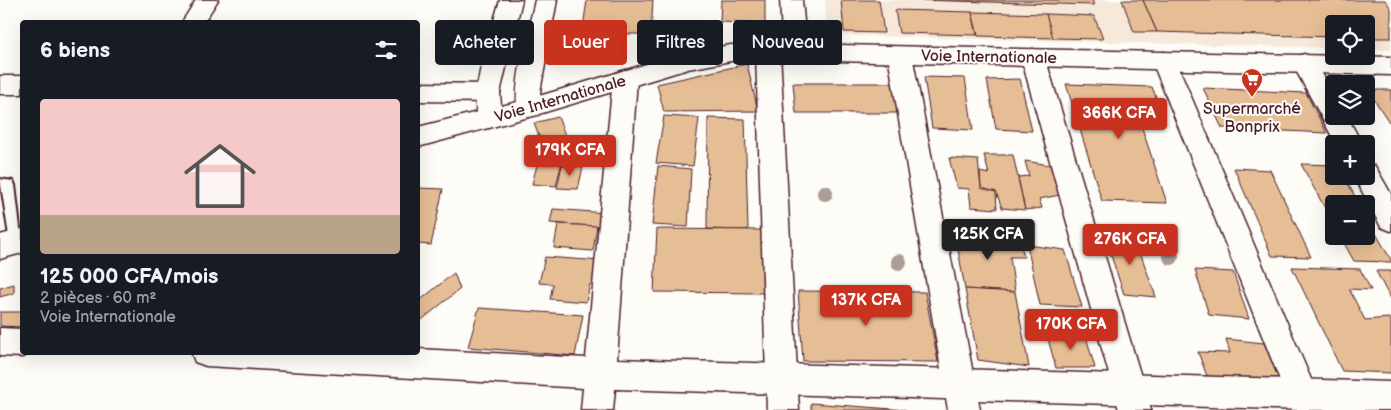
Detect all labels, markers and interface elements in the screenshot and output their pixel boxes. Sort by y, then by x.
map controls [1325,15,1375,245]
button: locate [1325,15,1375,65]
chip: Acheter [435,20,534,65]
chip: Louer [544,20,627,65]
chip: Filtres [637,20,723,65]
chip: Nouveau [733,20,842,65]
icon: filters [372,36,400,64]
text: 6 biens [40,38,110,63]
street label: Voie Internationale [921,47,1058,68]
supermarket icon: Supermarché Bonprix [1240,67,1264,98]
street label: Voie Internationale [493,71,629,127]
button: layers [1325,75,1375,125]
pin: 366K CFA [1067,98,1171,140]
place label: Supermarché Bonprix [1203,100,1301,137]
text: 366K CFA [1082,104,1156,123]
icon: home [175,131,265,221]
pin: 179K CFA [518,134,622,177]
button: + [1325,135,1375,185]
text: 179K CFA [535,141,605,160]
button: − [1325,195,1375,245]
pin: 125K CFA [936,218,1040,261]
pin: 276K CFA [1078,224,1182,266]
text: 125K CFA [953,225,1023,244]
text: 276K CFA [1094,230,1166,249]
text: 125 000 CFA/mois [40,264,218,289]
pin: 137K CFA [814,284,918,327]
text: 2 pièces · 60 m² [40,289,156,308]
text: 137K CFA [831,291,901,310]
text: Voie Internationale [40,308,176,327]
pin: 170K CFA [1019,308,1123,351]
text: 170K CFA [1036,315,1106,334]

